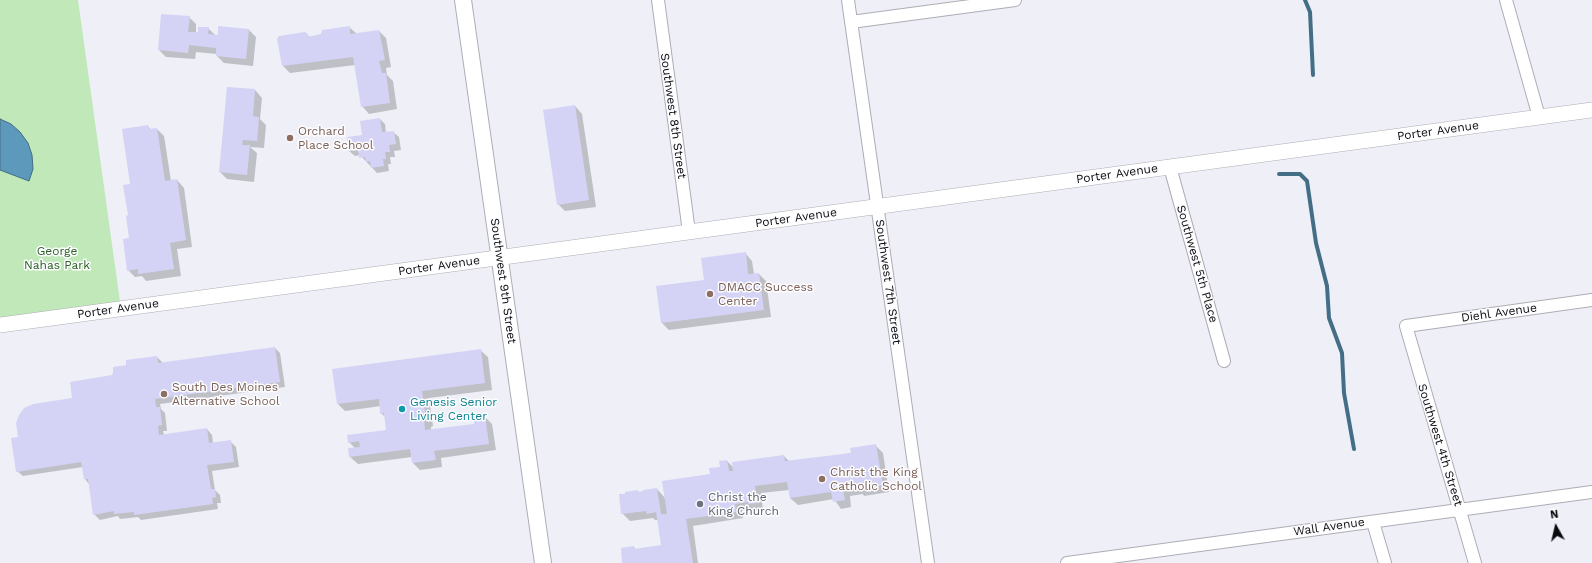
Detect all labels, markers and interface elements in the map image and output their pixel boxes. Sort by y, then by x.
street label: Southwest 8th Street [657,52,689,180]
street label: Porter Avenue [1396,118,1480,144]
place label: Orchard Place School [298,124,373,152]
marker: Orchard Place School [285,133,295,143]
street label: Porter Avenue [1075,161,1159,187]
street label: Southwest 5th Place [1173,203,1221,325]
street label: Porter Avenue [754,205,838,231]
street label: Southwest 9th Street [487,217,519,345]
street label: Southwest 7th Street [872,218,904,346]
park label: George Nahas Park [24,244,90,272]
street label: Porter Avenue [397,253,481,279]
place label: DMACC Success Center [718,280,813,308]
marker: DMACC Success Center [705,289,715,299]
street label: Porter Avenue [76,296,160,322]
street label: Diehl Avenue [1460,301,1538,325]
place label: South Des Moines Alternative School [172,380,280,408]
street label: Southwest 4th Street [1415,382,1465,508]
marker: South Des Moines Alternative School [159,389,169,399]
place label: Genesis Senior Living Center [410,395,497,423]
marker: Genesis Senior Living Center [397,404,407,414]
place label: Christ the King Catholic School [830,465,922,493]
marker: Christ the King Catholic School [817,474,827,484]
place label: Christ the King Church [708,490,779,518]
marker: Christ the King Church [695,499,705,509]
north arrow [1536,507,1576,547]
text: N [1549,508,1559,522]
street label: Wall Avenue [1292,515,1366,539]

